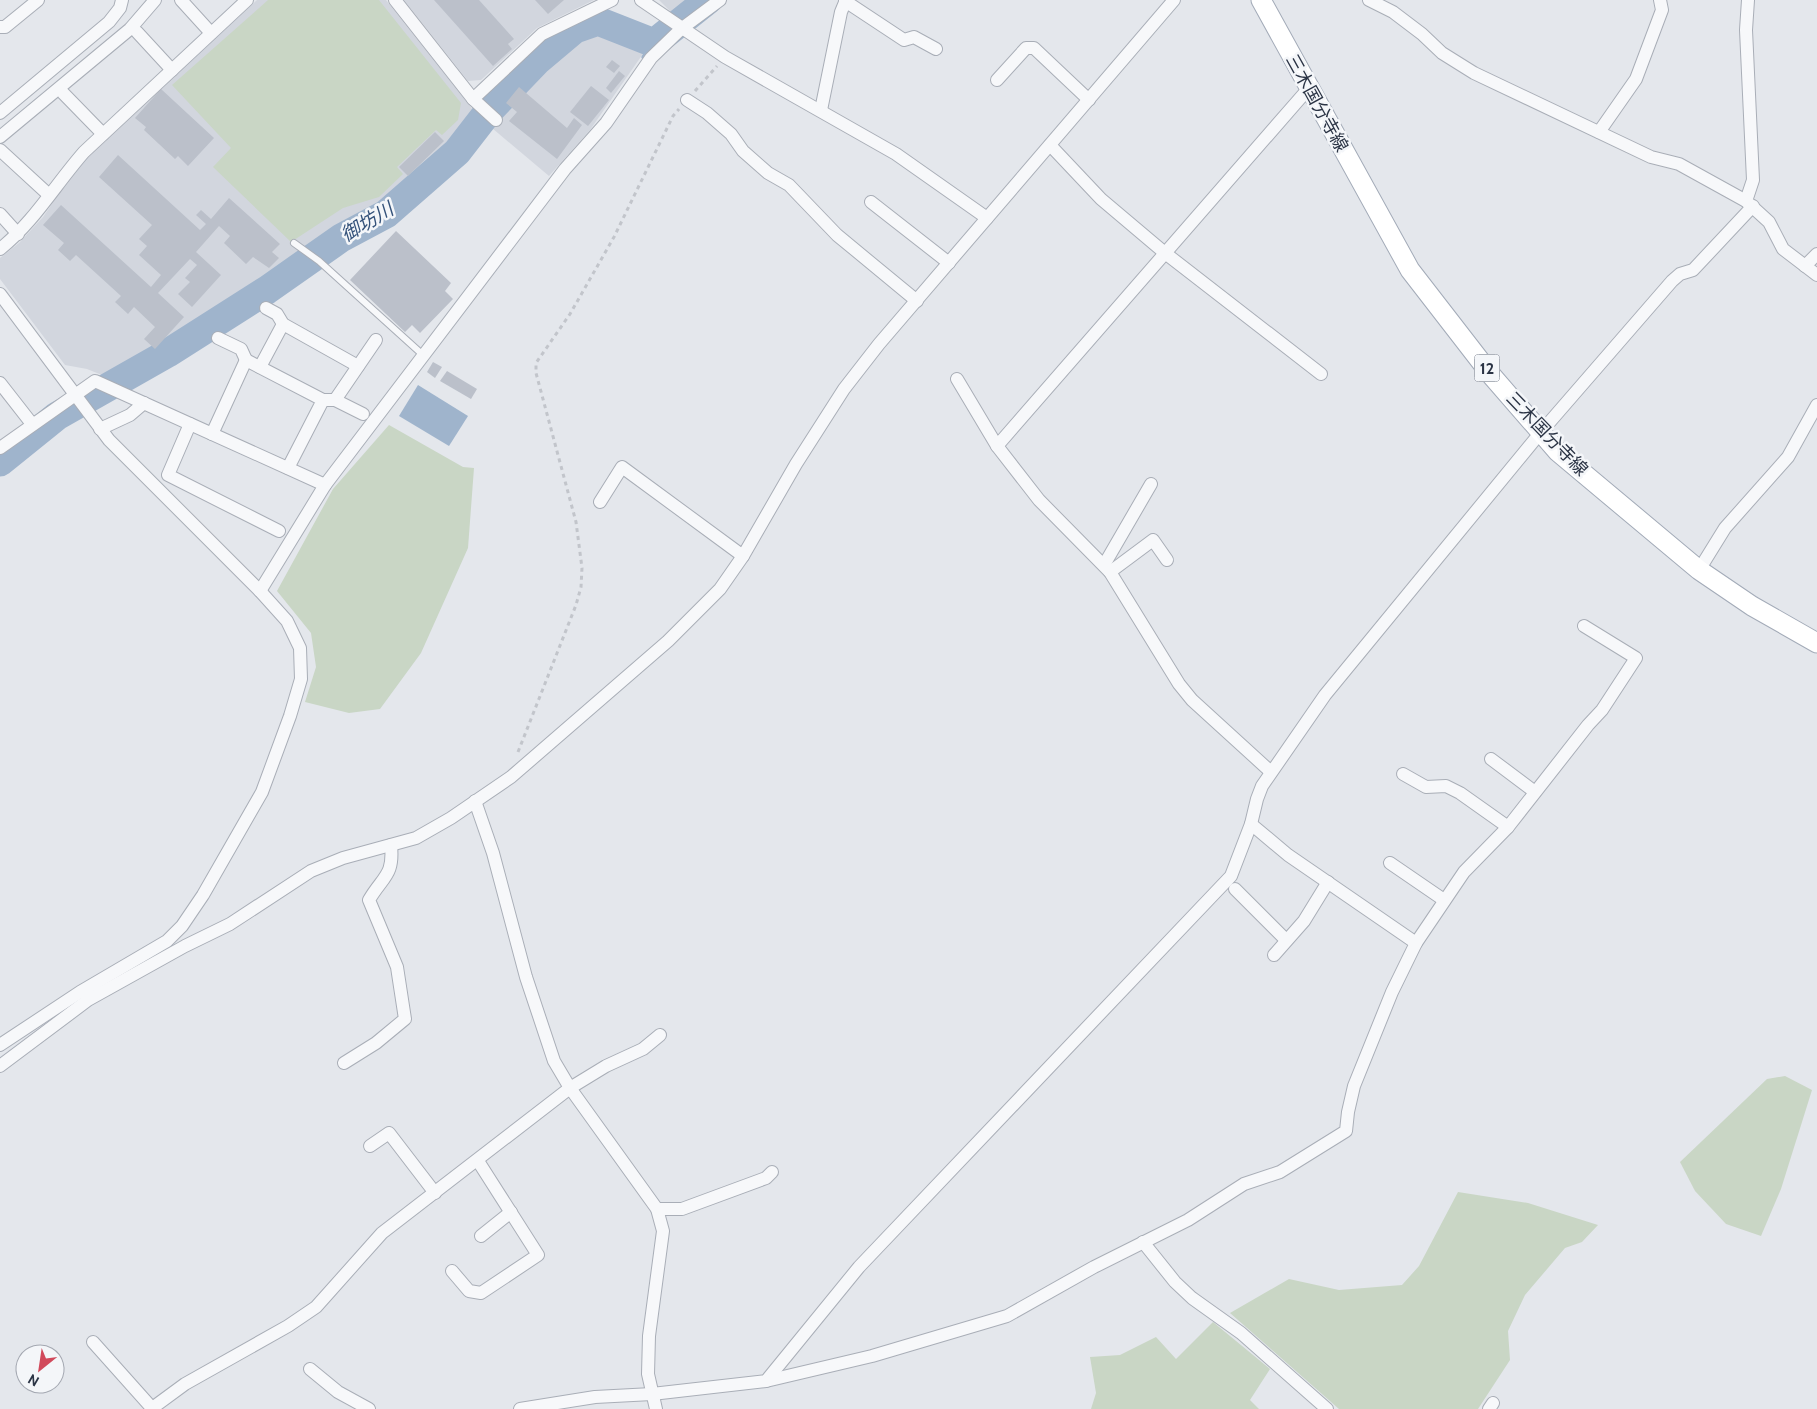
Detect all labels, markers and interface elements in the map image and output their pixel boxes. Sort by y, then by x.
street label: 三木国分寺線 [1281,50,1353,156]
water label: 御坊川 [337,196,399,247]
road number: 12 [1474,354,1500,382]
street label: 三木国分寺線 [1502,388,1592,480]
north arrow [15,1344,65,1394]
text: N [25,1370,42,1391]

